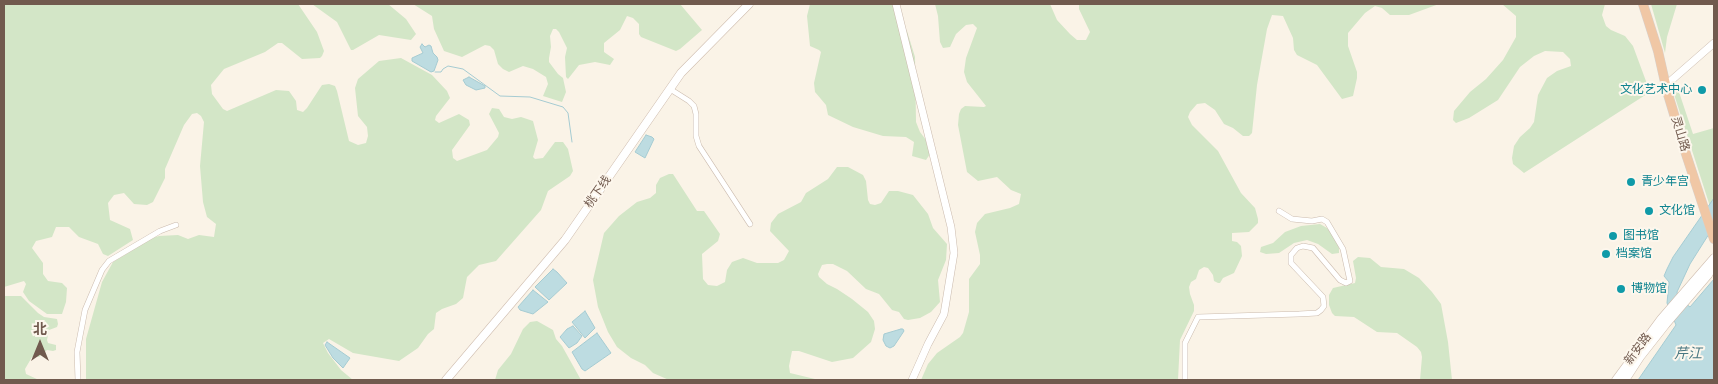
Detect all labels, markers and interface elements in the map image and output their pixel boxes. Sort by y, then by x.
place label: 文化艺术中心 [1620,83,1692,97]
marker: 文化艺术中心 [1696,84,1708,96]
street label: 灵山路 [1668,115,1692,153]
street label: 桃下线 [582,173,614,211]
place label: 青少年宫 [1641,175,1689,189]
marker: 青少年宫 [1625,176,1637,188]
place label: 文化馆 [1659,204,1695,218]
marker: 文化馆 [1643,205,1655,217]
place label: 图书馆 [1623,229,1659,243]
marker: 图书馆 [1607,230,1619,242]
place label: 档案馆 [1616,247,1652,261]
marker: 档案馆 [1600,248,1612,260]
place label: 博物馆 [1631,282,1667,296]
marker: 博物馆 [1615,283,1627,295]
north arrow [15,319,65,369]
text: 北 [33,320,47,338]
street label: 新安路 [1621,330,1655,368]
water label: 芹江 [1674,346,1702,362]

